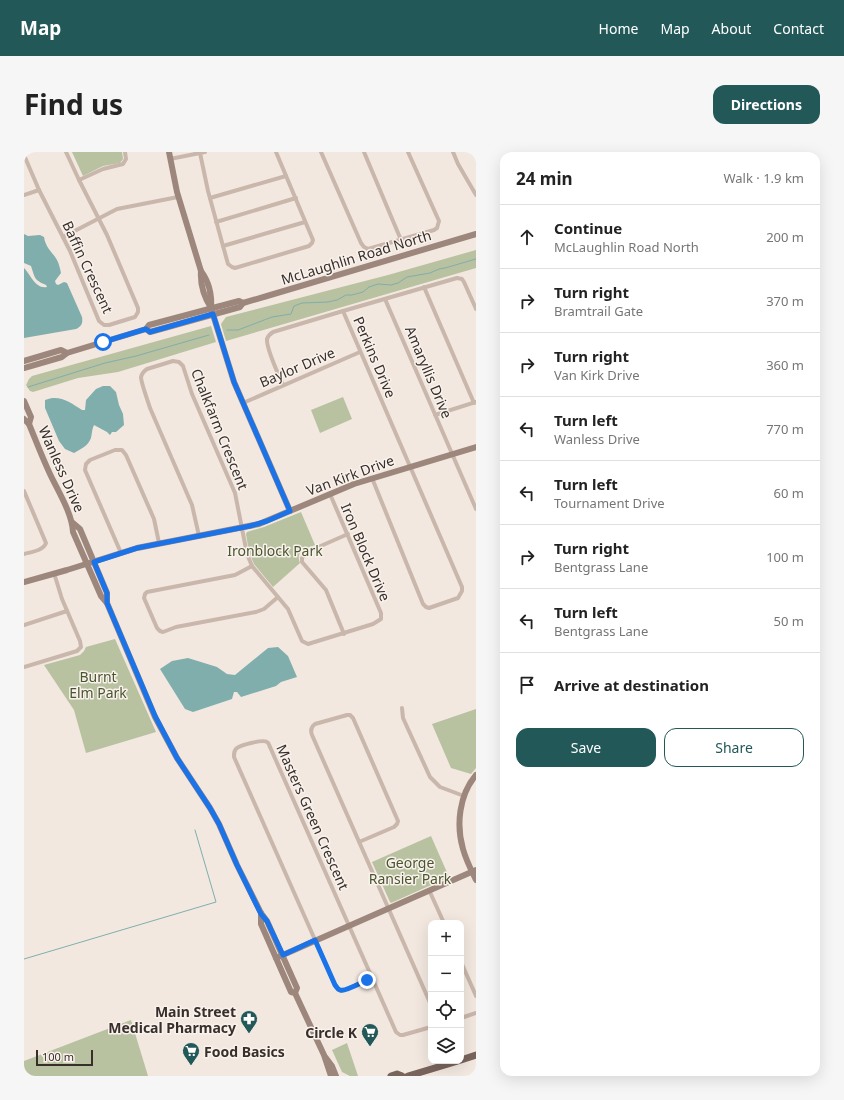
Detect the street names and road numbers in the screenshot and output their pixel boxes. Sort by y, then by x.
street label: Baffin Crescent [58,218,118,316]
street label: McLaughlin Road North [279,225,433,289]
street label: Perkins Drive [349,313,401,401]
street label: Amaryllis Drive [401,323,457,421]
street label: Baylor Drive [256,343,338,391]
street label: Chalkfarm Crescent [187,366,253,492]
street label: Wanless Drive [35,423,90,515]
street label: Van Kirk Drive [303,450,397,500]
street label: Iron Block Drive [337,500,395,604]
street label: Masters Green Crescent [272,741,354,893]

